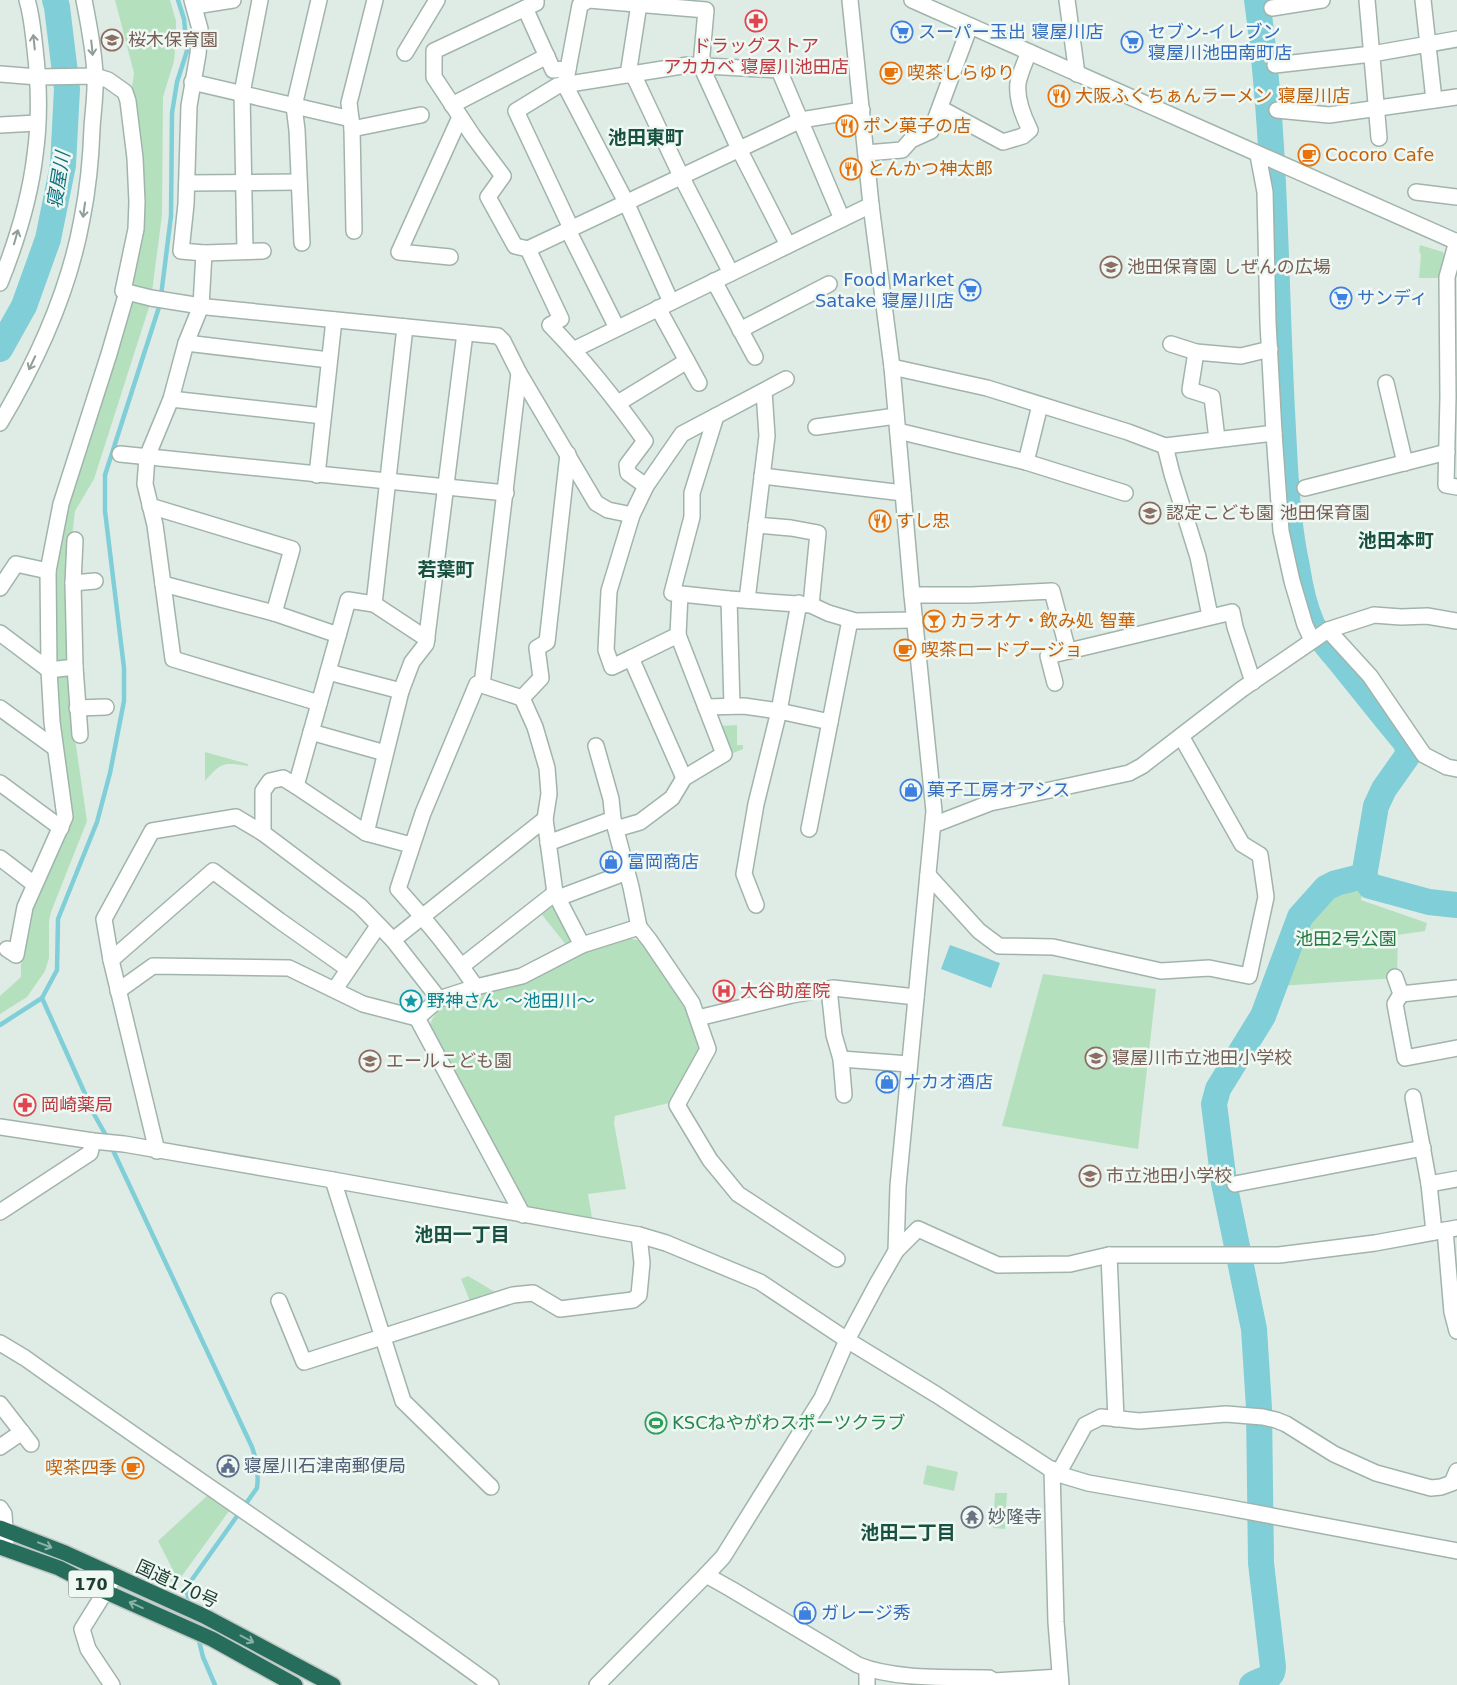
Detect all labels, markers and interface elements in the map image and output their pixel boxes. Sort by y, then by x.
pharmacy icon: ドラッグストア アカカベ 寝屋川池田店 [744,9,768,33]
supermarket icon: スーパー玉出 寝屋川店 [890,20,914,44]
place label: スーパー玉出 寝屋川店 [918,21,1104,42]
place label: セブン-イレブン 寝屋川池田南町店 [1148,21,1292,63]
school or university icon: 桜木保育園 [100,28,124,52]
place label: 桜木保育園 [128,29,218,50]
supermarket icon: セブン-イレブン 寝屋川池田南町店 [1120,30,1144,54]
one-way arrow [30,35,39,51]
place label: ドラッグストア アカカベ 寝屋川池田店 [663,35,849,77]
one-way arrow [87,40,97,56]
cafe icon: 喫茶しらゆり [879,61,903,85]
place label: 喫茶しらゆり [907,62,1015,83]
restaurant icon: 大阪ふくちぁんラーメン 寝屋川店 [1047,84,1071,108]
place label: 大阪ふくちぁんラーメン 寝屋川店 [1075,85,1350,106]
restaurant icon: ポン菓子の店 [835,114,859,138]
place label: ポン菓子の店 [863,115,971,136]
district label: 池田東町 [608,126,684,148]
cafe icon: Cocoro Cafe [1297,143,1321,167]
place label: Cocoro Cafe [1325,144,1434,165]
water label: 寝屋川 [43,148,74,210]
restaurant icon: とんかつ神太郎 [839,157,863,181]
place label: とんかつ神太郎 [867,158,993,179]
one-way arrow [79,201,89,217]
one-way arrow [11,229,21,245]
school or university icon: 池田保育園 しぜんの広場 [1099,255,1123,279]
place label: 池田保育園 しぜんの広場 [1127,256,1331,277]
place label: Food Market Satake 寝屋川店 [815,269,954,311]
supermarket icon: Food Market Satake 寝屋川店 [958,278,982,302]
supermarket icon: サンディ [1329,286,1353,310]
place label: サンディ [1357,287,1428,308]
one-way arrow [26,355,36,370]
school or university icon: 認定こども園 池田保育園 [1138,501,1162,525]
place label: 認定こども園 池田保育園 [1166,502,1370,523]
restaurant icon: すし忠 [868,509,892,533]
place label: すし忠 [896,510,950,531]
district label: 池田本町 [1358,529,1434,551]
district label: 若葉町 [417,558,475,580]
bar icon: カラオケ・飲み処 智華 [922,609,946,633]
place label: カラオケ・飲み処 智華 [950,610,1136,631]
cafe icon: 喫茶ロードプージョ [893,638,917,662]
place label: 喫茶ロードプージョ [921,639,1083,660]
shop icon: 菓子工房オアシス [899,778,923,802]
place label: 菓子工房オアシス [927,779,1070,800]
shop icon: 富岡商店 [599,850,623,874]
place label: 富岡商店 [627,851,699,872]
park label: 池田2号公園 [1295,928,1397,949]
hospital icon: 大谷助産院 [712,979,736,1003]
place label: 大谷助産院 [740,980,830,1001]
place icon: 野神さん ～池田川～ [399,989,423,1013]
place label: 野神さん ～池田川～ [427,990,595,1011]
school or university icon: 寝屋川市立池田小学校 [1084,1046,1108,1070]
place label: 寝屋川市立池田小学校 [1112,1047,1292,1068]
school or university icon: エールこども園 [358,1049,382,1073]
place label: エールこども園 [386,1050,512,1071]
shop icon: ナカオ酒店 [875,1070,899,1094]
place label: ナカオ酒店 [903,1071,993,1092]
pharmacy icon: 岡崎薬局 [13,1093,37,1117]
place label: 岡崎薬局 [41,1094,113,1115]
school or university icon: 市立池田小学校 [1078,1164,1102,1188]
place label: 市立池田小学校 [1106,1165,1232,1186]
district label: 池田一丁目 [414,1223,510,1245]
sports icon: KSCねやがわスポーツクラブ [644,1411,668,1435]
place label: KSCねやがわスポーツクラブ [672,1412,905,1433]
public building icon: 寝屋川石津南郵便局 [216,1454,240,1478]
place label: 寝屋川石津南郵便局 [244,1455,406,1476]
cafe icon: 喫茶四季 [121,1456,145,1480]
place label: 喫茶四季 [45,1457,117,1478]
temple icon: 妙隆寺 [960,1505,984,1529]
place label: 妙隆寺 [988,1506,1042,1527]
district label: 池田二丁目 [860,1521,956,1543]
one-way arrow [38,1542,53,1551]
street label: 国道170号 [133,1555,222,1612]
road number: 170 [68,1570,114,1598]
one-way arrow [129,1600,144,1609]
shop icon: ガレージ秀 [793,1601,817,1625]
place label: ガレージ秀 [821,1602,911,1623]
one-way arrow [240,1634,255,1644]

